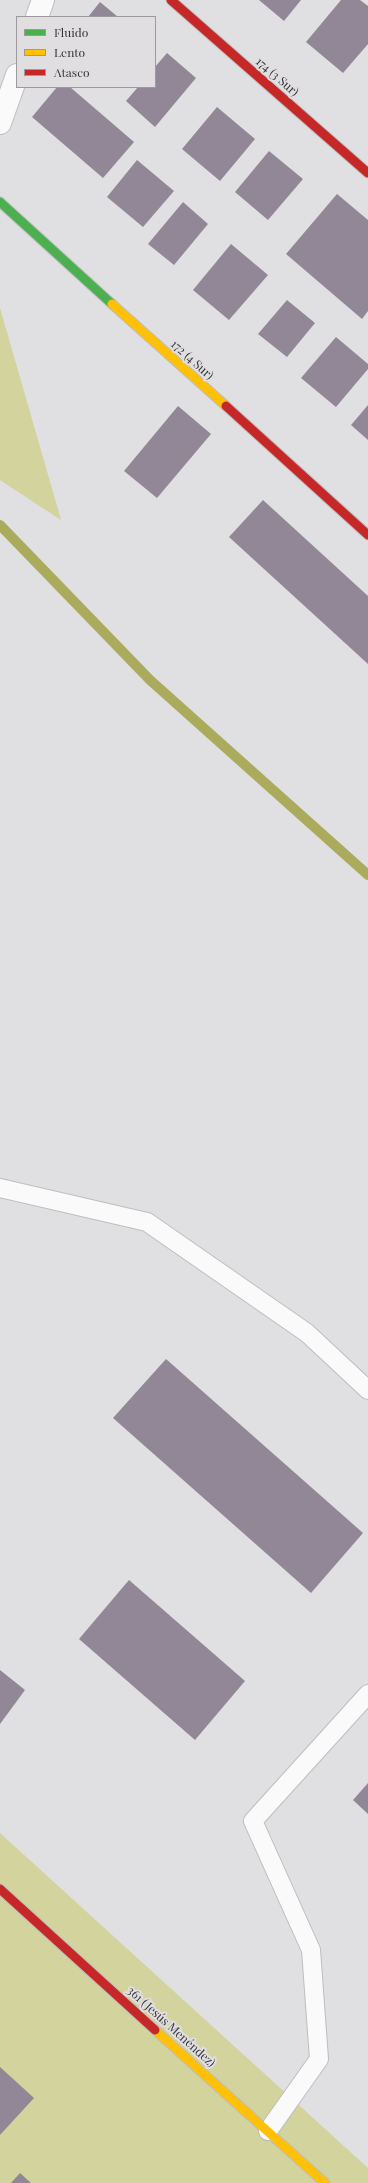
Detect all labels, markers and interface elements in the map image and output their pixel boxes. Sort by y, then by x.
legend [16,16,156,88]
text: Fluido [54,24,88,40]
text: Lento [54,44,85,60]
street label: 174 (3 Sur) [253,55,301,99]
text: Atasco [54,64,90,80]
street label: 172 (4 Sur) [168,337,216,383]
street label: 361 (Jesús Menéndez) [124,1984,218,2070]

